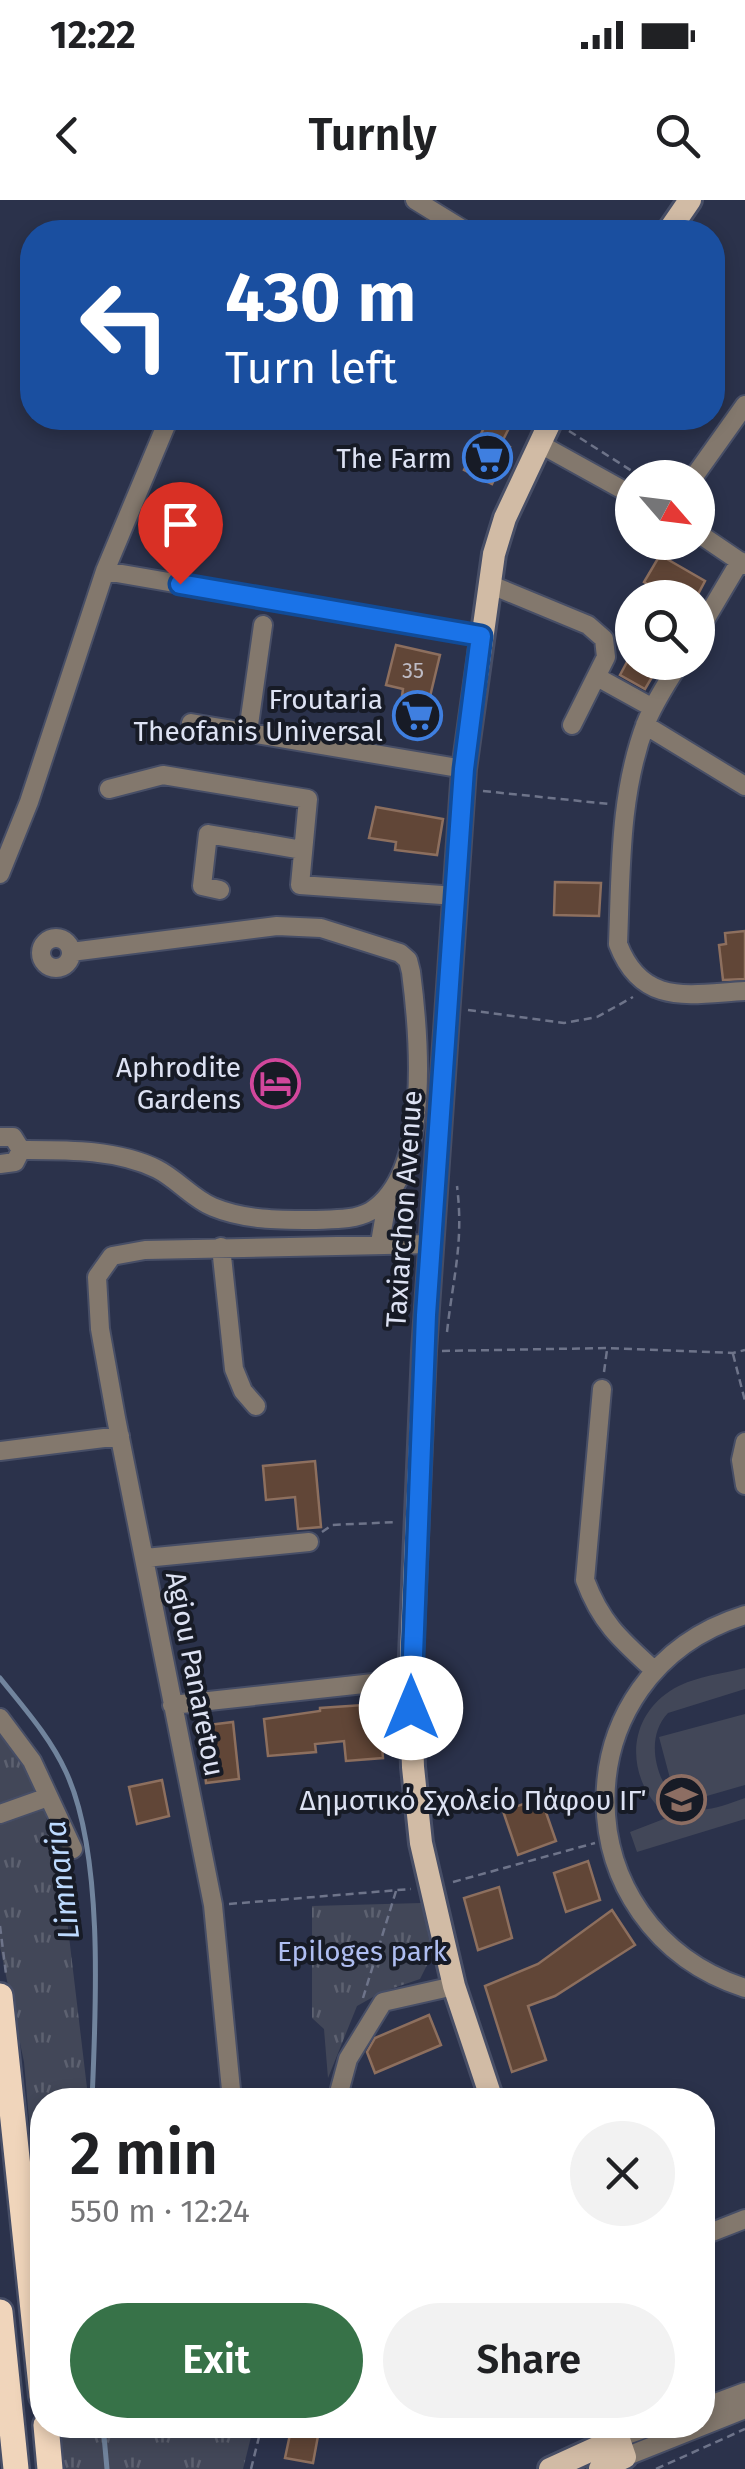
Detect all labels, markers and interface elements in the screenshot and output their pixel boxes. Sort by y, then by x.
text: 12:22 [50,12,136,58]
icon: back [40,108,95,163]
text: Turnly [309,108,436,162]
icon: search [650,108,705,163]
text: 430 m [225,256,417,340]
icon: left [60,260,190,390]
text: Turn left [225,341,397,395]
supermarket icon: The Farm [461,432,513,484]
place label: The Farm [336,442,452,475]
north arrow [615,460,715,560]
map controls [615,460,715,680]
pin [138,482,223,585]
icon: arrive [153,497,208,552]
button: search [615,580,715,680]
house number: 35 [402,657,424,684]
place label: Froutaria Theofanis Universal [134,683,383,748]
supermarket icon: Froutaria Theofanis Universal [392,689,444,741]
place label: Aphrodite Gardens [116,1051,241,1116]
hotel icon: Aphrodite Gardens [250,1057,302,1109]
street label: Taxiarchon Avenue [379,1089,429,1329]
street label: Agiou Panaretou [159,1569,231,1779]
position arrow [359,1656,463,1760]
school or university icon: Δημοτικό Σχολείο Πάφου ΙΓ΄ [655,1774,707,1826]
place label: Δημοτικό Σχολείο Πάφου ΙΓ΄ [299,1784,646,1817]
water label: Limnaria [37,1818,87,1942]
park label: Epiloges park [277,1935,448,1968]
text: 2 min [70,2118,218,2190]
button: close [570,2121,675,2226]
text: 550 m · 12:24 [70,2192,250,2230]
button: Exit [70,2303,363,2418]
button: Share [383,2303,675,2418]

